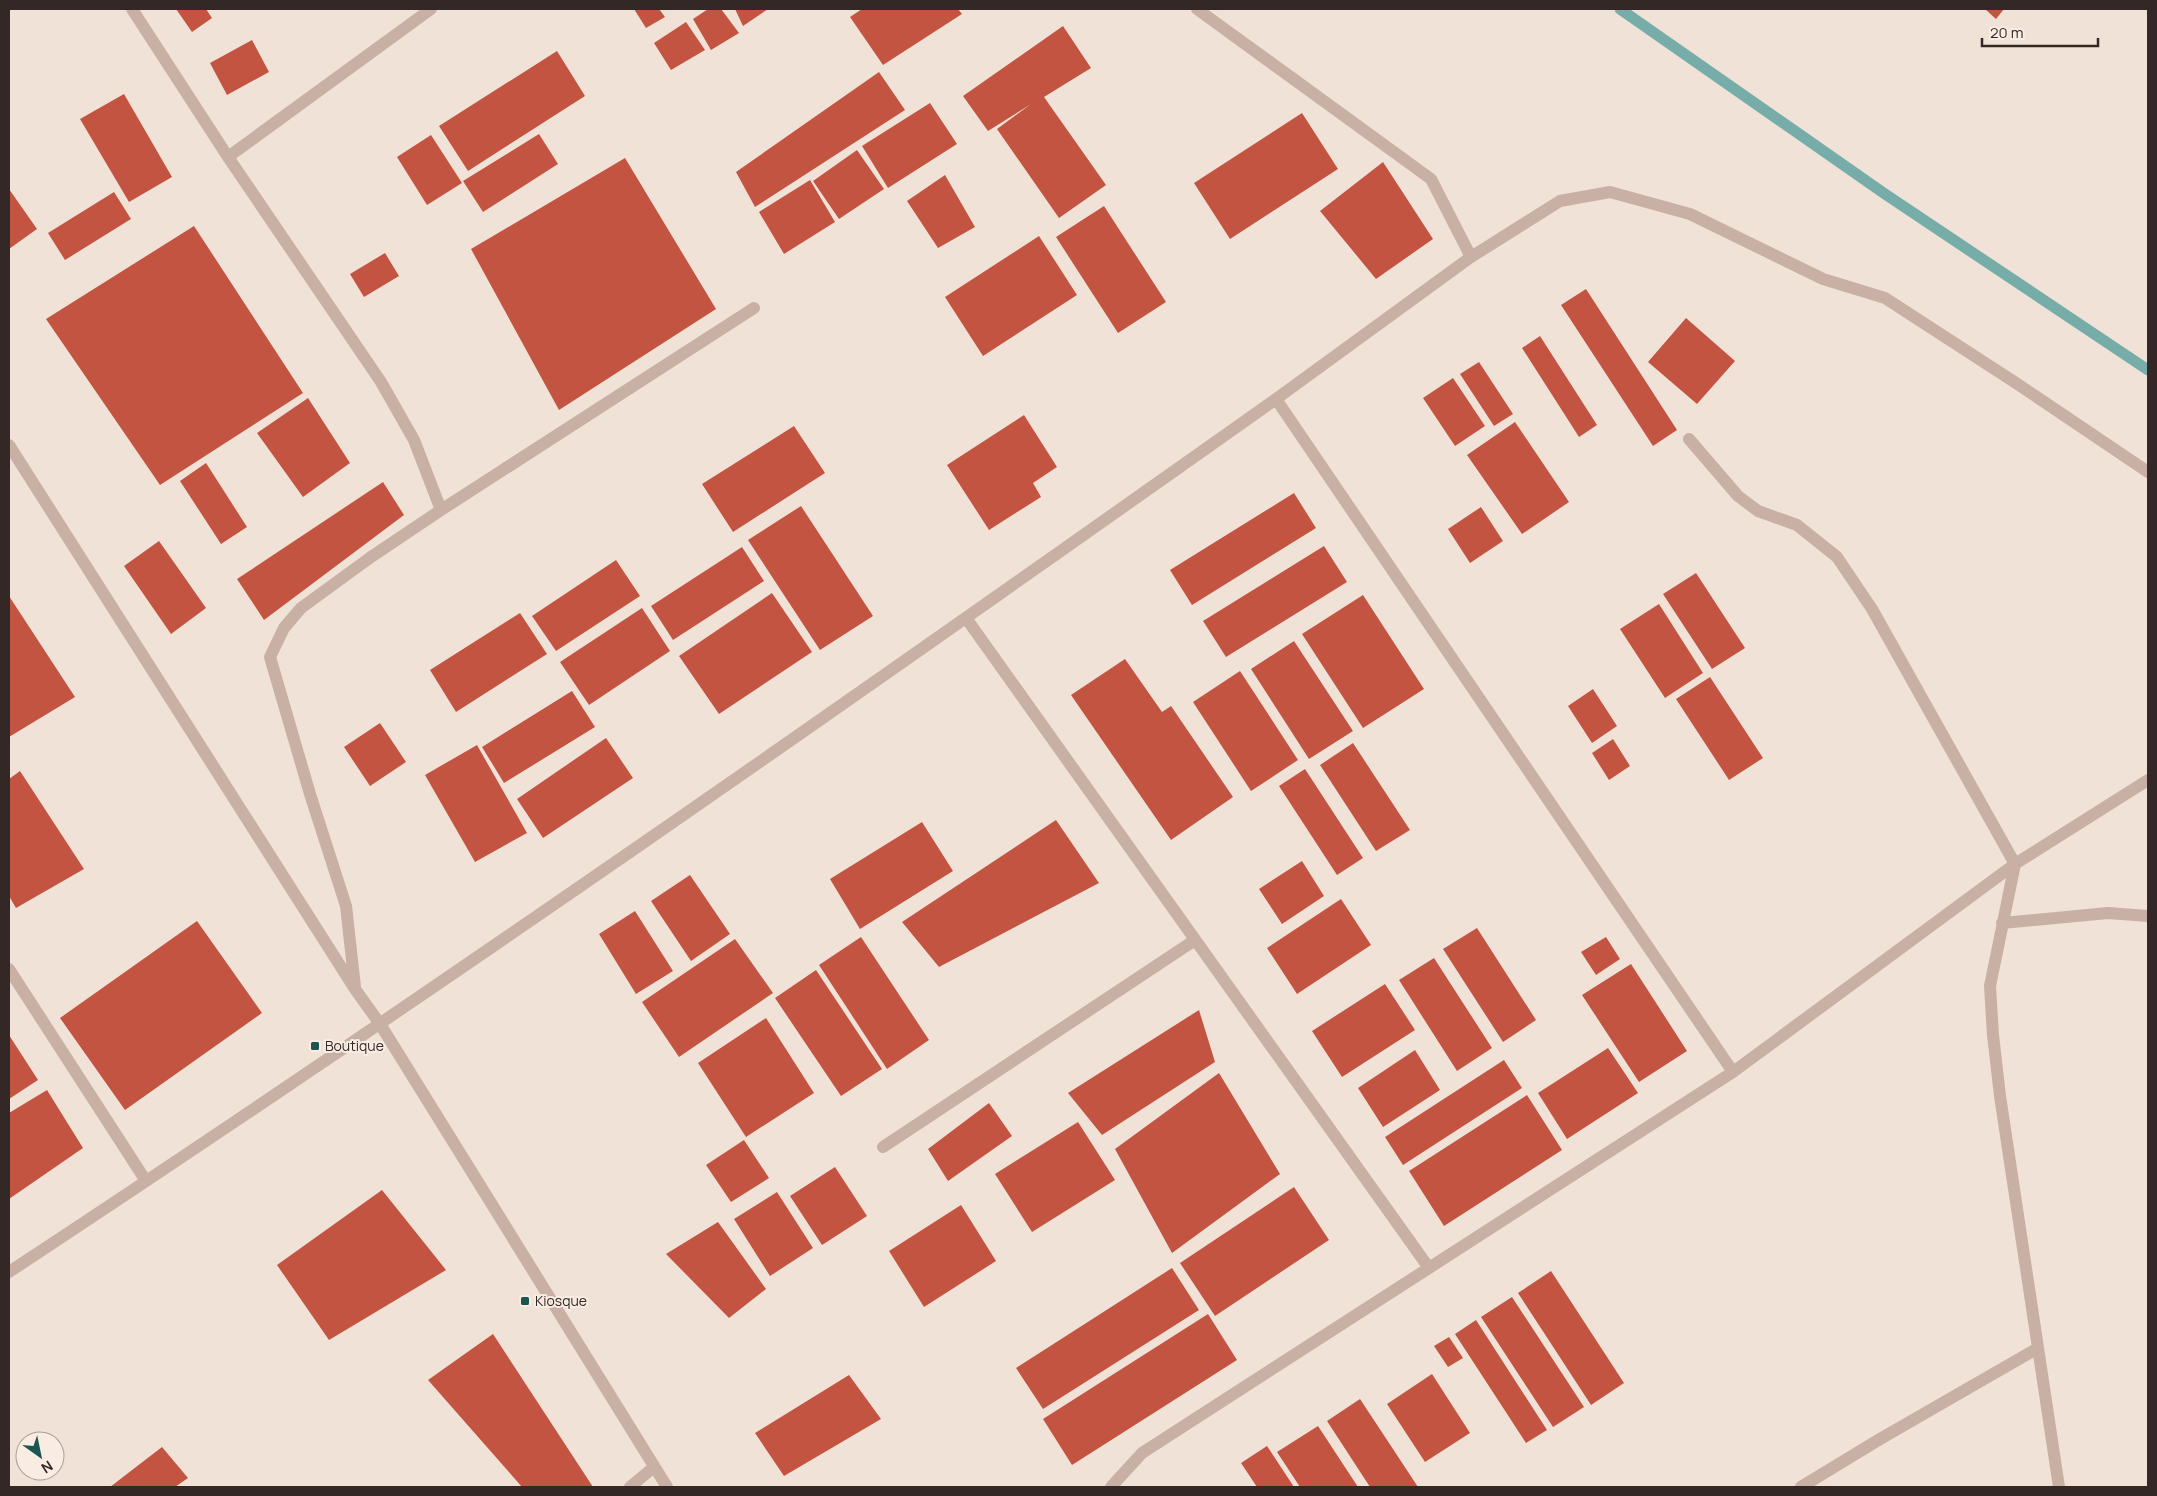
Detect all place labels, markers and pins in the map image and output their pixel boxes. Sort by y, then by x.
place label: Boutique [325,1036,384,1055]
marker: Boutique [309,1040,321,1052]
place label: Kiosque [535,1291,587,1310]
marker: Kiosque [519,1295,531,1307]

